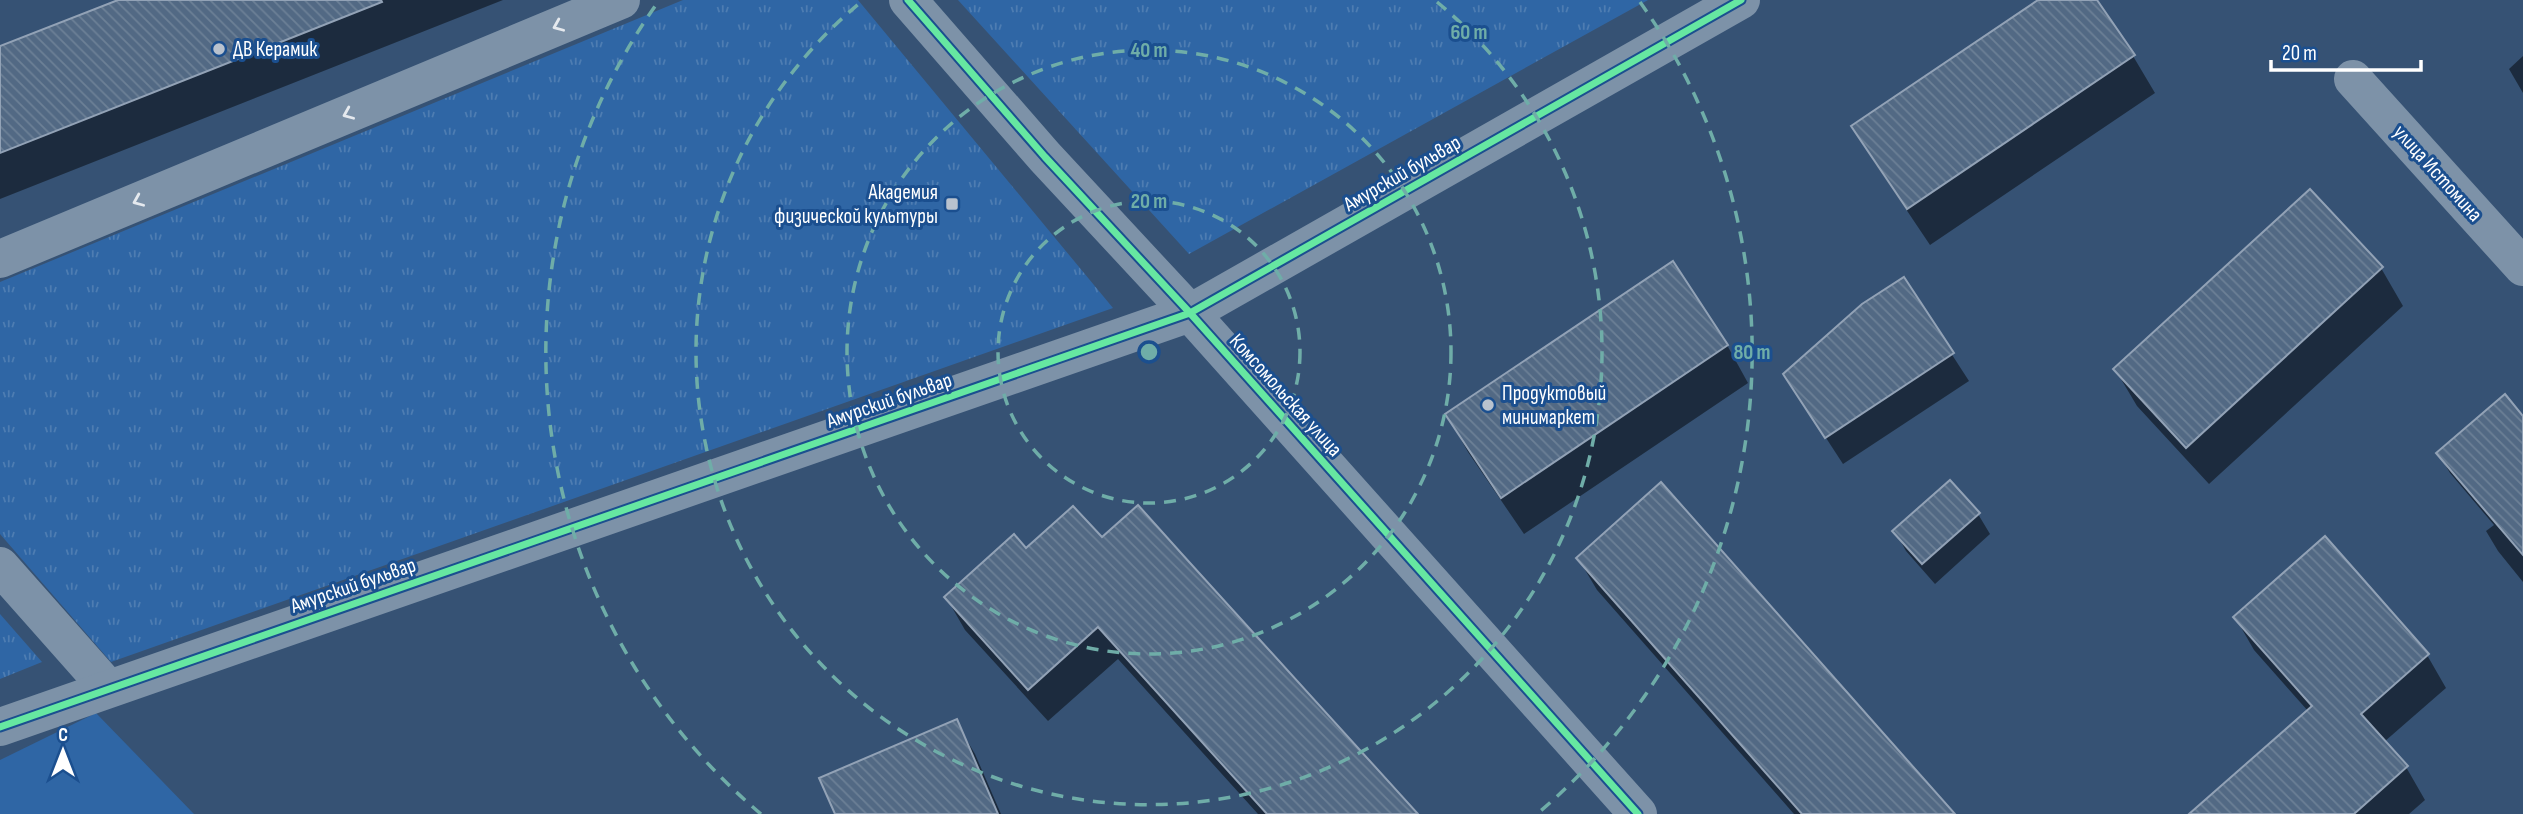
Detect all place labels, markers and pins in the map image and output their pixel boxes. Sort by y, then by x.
place label: ДВ Керамик [233,37,317,62]
marker: ДВ Керамик [211,41,227,57]
place label: Академия физической культуры [774,180,938,229]
marker: Академия физической культуры [944,196,960,212]
centre of rings [1137,340,1161,364]
place label: Продуктовый минимаркет [1502,381,1606,430]
marker: Продуктовый минимаркет [1480,397,1496,413]

